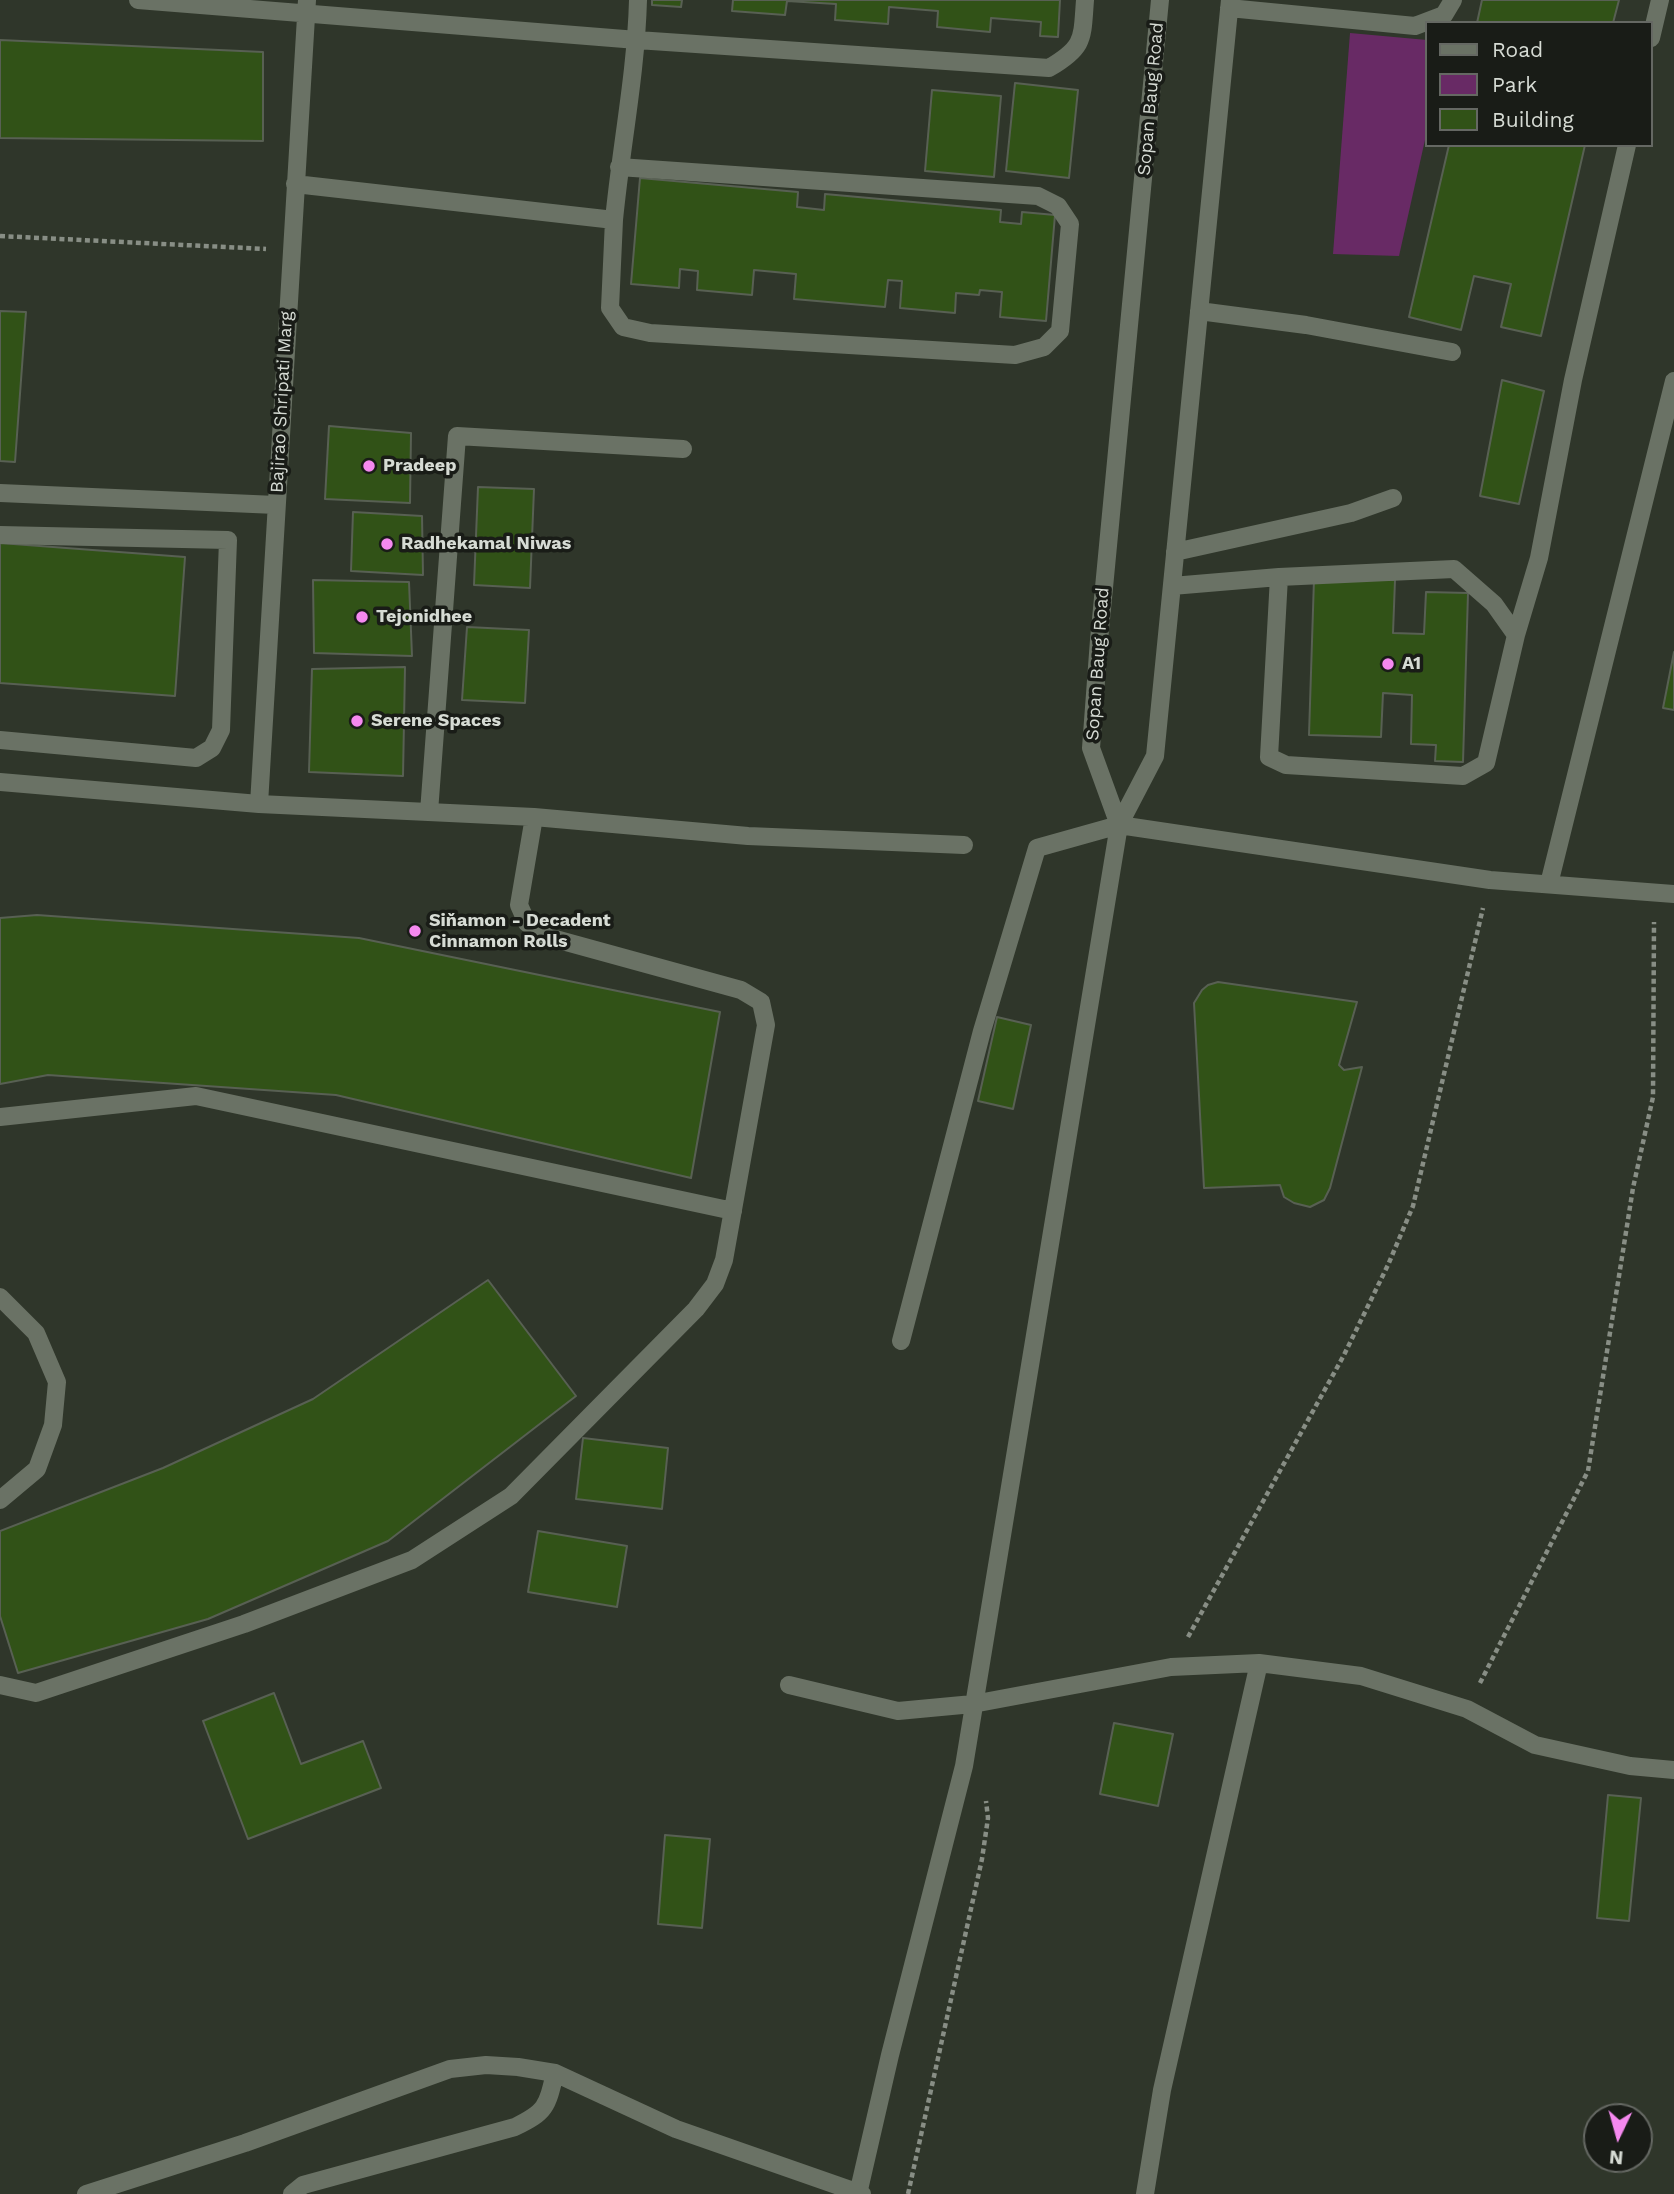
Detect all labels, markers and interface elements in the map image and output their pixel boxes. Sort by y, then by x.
street label: Sopan Baug Road [1134,21,1168,177]
legend [1426,21,1653,147]
text: Road [1492,37,1543,62]
text: Park [1492,72,1537,97]
text: Building [1492,107,1574,132]
street label: Bajirao Shripati Marg [266,311,298,493]
place label: Pradeep [383,455,456,477]
marker: Pradeep [361,458,377,474]
place label: Radhekamal Niwas [401,533,571,555]
marker: Radhekamal Niwas [379,536,395,552]
street label: Sopan Baug Road [1082,587,1114,741]
place label: Tejonidhee [376,606,472,628]
marker: Tejonidhee [354,609,370,625]
place label: A1 [1402,653,1421,675]
marker: A1 [1380,656,1396,672]
place label: Serene Spaces [371,710,501,732]
marker: Serene Spaces [349,713,365,729]
place label: Siňamon - Decadent Cinnamon Rolls [429,910,611,953]
marker: Siňamon - Decadent Cinnamon Rolls [407,923,423,939]
north arrow [1583,2103,1653,2173]
text: N [1608,2145,1624,2169]

